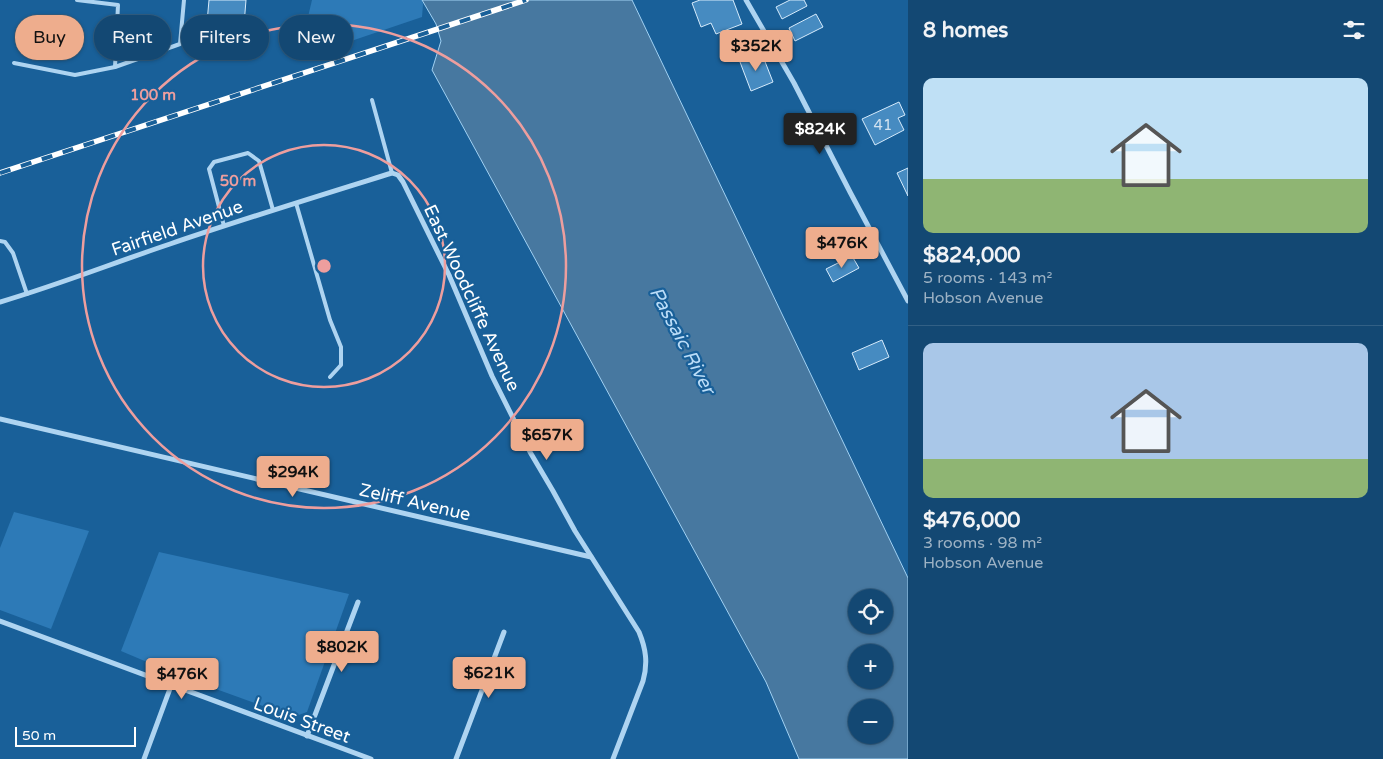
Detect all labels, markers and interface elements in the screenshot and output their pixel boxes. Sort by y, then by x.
chip: Buy [15,15,84,60]
chip: Rent [94,15,171,60]
chip: Filters [181,15,269,60]
chip: New [279,15,353,60]
icon: filters [1340,16,1368,44]
text: 8 homes [923,18,1008,43]
pin: $352K [721,30,791,72]
text: $352K [731,36,781,56]
text: 100 m [130,86,176,104]
icon: home [1101,110,1191,200]
pin: $824K [785,112,855,155]
house number: 41 [874,116,892,134]
text: $824K [795,119,845,139]
text: 50 m [220,172,256,190]
street label: Fairfield Avenue [108,195,246,261]
street label: East Woodcliffe Avenue [419,201,525,395]
pin: $476K [807,226,877,269]
text: $476K [817,233,867,253]
text: $824,000 [923,243,1021,268]
centre of rings [315,257,333,275]
text: 5 rooms · 143 m² [923,268,1052,288]
water label: Passaic River [645,283,721,400]
text: Hobson Avenue [923,288,1043,308]
icon: home [1101,376,1191,466]
pin: $657K [512,418,582,461]
text: $657K [522,425,572,445]
pin: $294K [258,456,328,498]
text: $294K [268,462,318,482]
street label: Zeliff Avenue [357,478,473,526]
text: $476,000 [923,508,1021,533]
text: 3 rooms · 98 m² [923,533,1042,553]
text: Hobson Avenue [923,553,1043,573]
map controls [848,589,893,744]
button: locate [848,589,893,634]
pin: $802K [307,630,377,673]
text: $802K [317,637,367,657]
button: + [848,644,893,689]
pin: $621K [454,656,524,699]
pin: $476K [147,658,217,700]
text: $621K [464,663,514,683]
text: $476K [157,664,207,684]
street label: Louis Street [251,692,354,748]
button: − [848,699,893,744]
scale bar [15,724,136,747]
text: 50 m [22,727,56,744]

